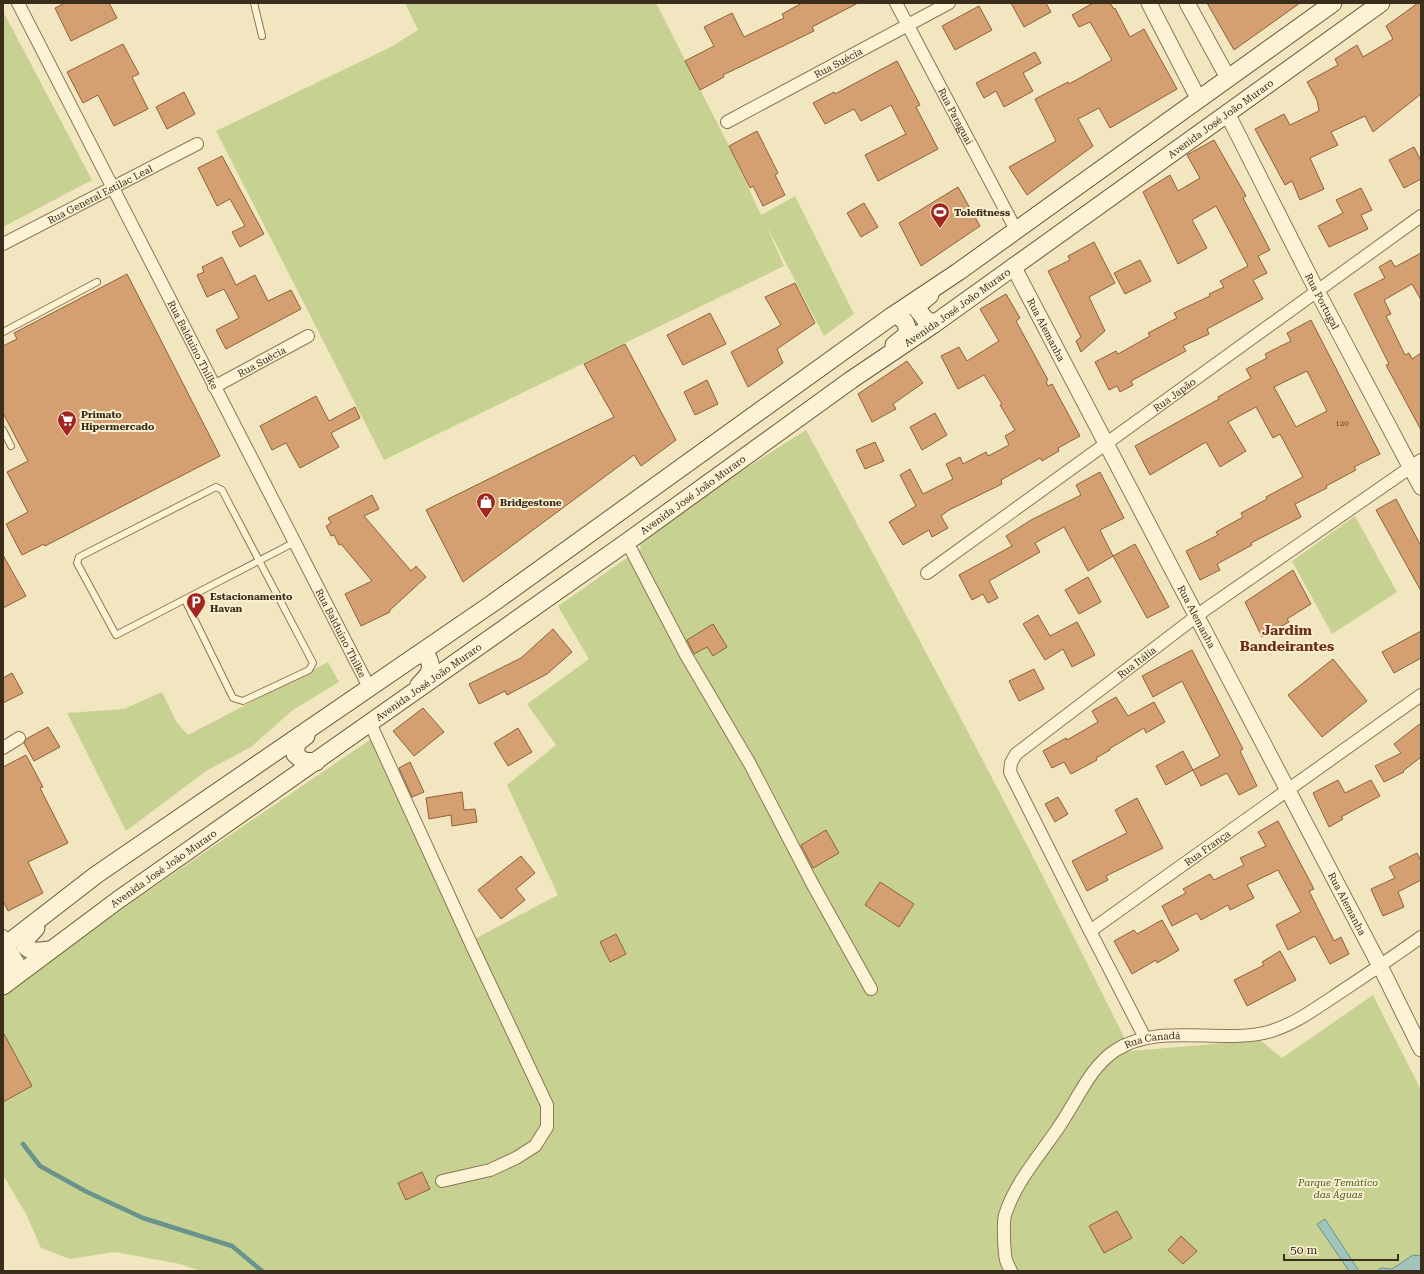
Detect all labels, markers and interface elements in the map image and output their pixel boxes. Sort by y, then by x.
street label: Rua Suécia [812,45,865,80]
street label: Avenida José João Muraro [1166,77,1275,160]
street label: Rua Paraguai [936,86,975,146]
street label: Rua General Estilac Leal [46,162,154,226]
sports icon: Tolefitness [929,201,951,229]
place label: Tolefitness [954,207,1010,218]
street label: Avenida José João Muraro [902,266,1012,348]
street label: Rua Portugal [1303,271,1342,331]
street label: Rua Alemanha [1025,296,1068,364]
street label: Rua Balduino Thilke [166,298,221,391]
street label: Rua Suécia [235,343,288,379]
street label: Rua Japão [1151,375,1198,413]
supermarket icon: Primato Hipermercado [56,409,78,437]
place label: Primato Hipermercado [81,409,155,432]
house number: 120 [1335,419,1349,428]
street label: Avenida José João Muraro [638,453,747,536]
shop icon: Bridgestone [475,491,497,519]
place label: Bridgestone [500,497,562,508]
street label: Rua Alemanha [1176,583,1218,651]
street label: Rua Balduino Thilke [314,587,369,680]
parking icon: Estacionamento Havan [185,591,207,619]
place label: Estacionamento Havan [210,591,293,614]
district label: Jardim Bandeirantes [1240,622,1334,654]
street label: Avenida José João Muraro [373,641,483,723]
street label: Rua Itália [1115,643,1158,680]
street label: Avenida José João Muraro [108,827,218,909]
street label: Rua França [1182,827,1233,868]
street label: Rua Alemanha [1326,870,1369,937]
street label: Rua Canadá [1122,1030,1181,1050]
park label: Parque Temático das Águas [1297,1177,1378,1200]
scale bar [1284,1236,1398,1262]
text: 50 m [1290,1243,1317,1257]

